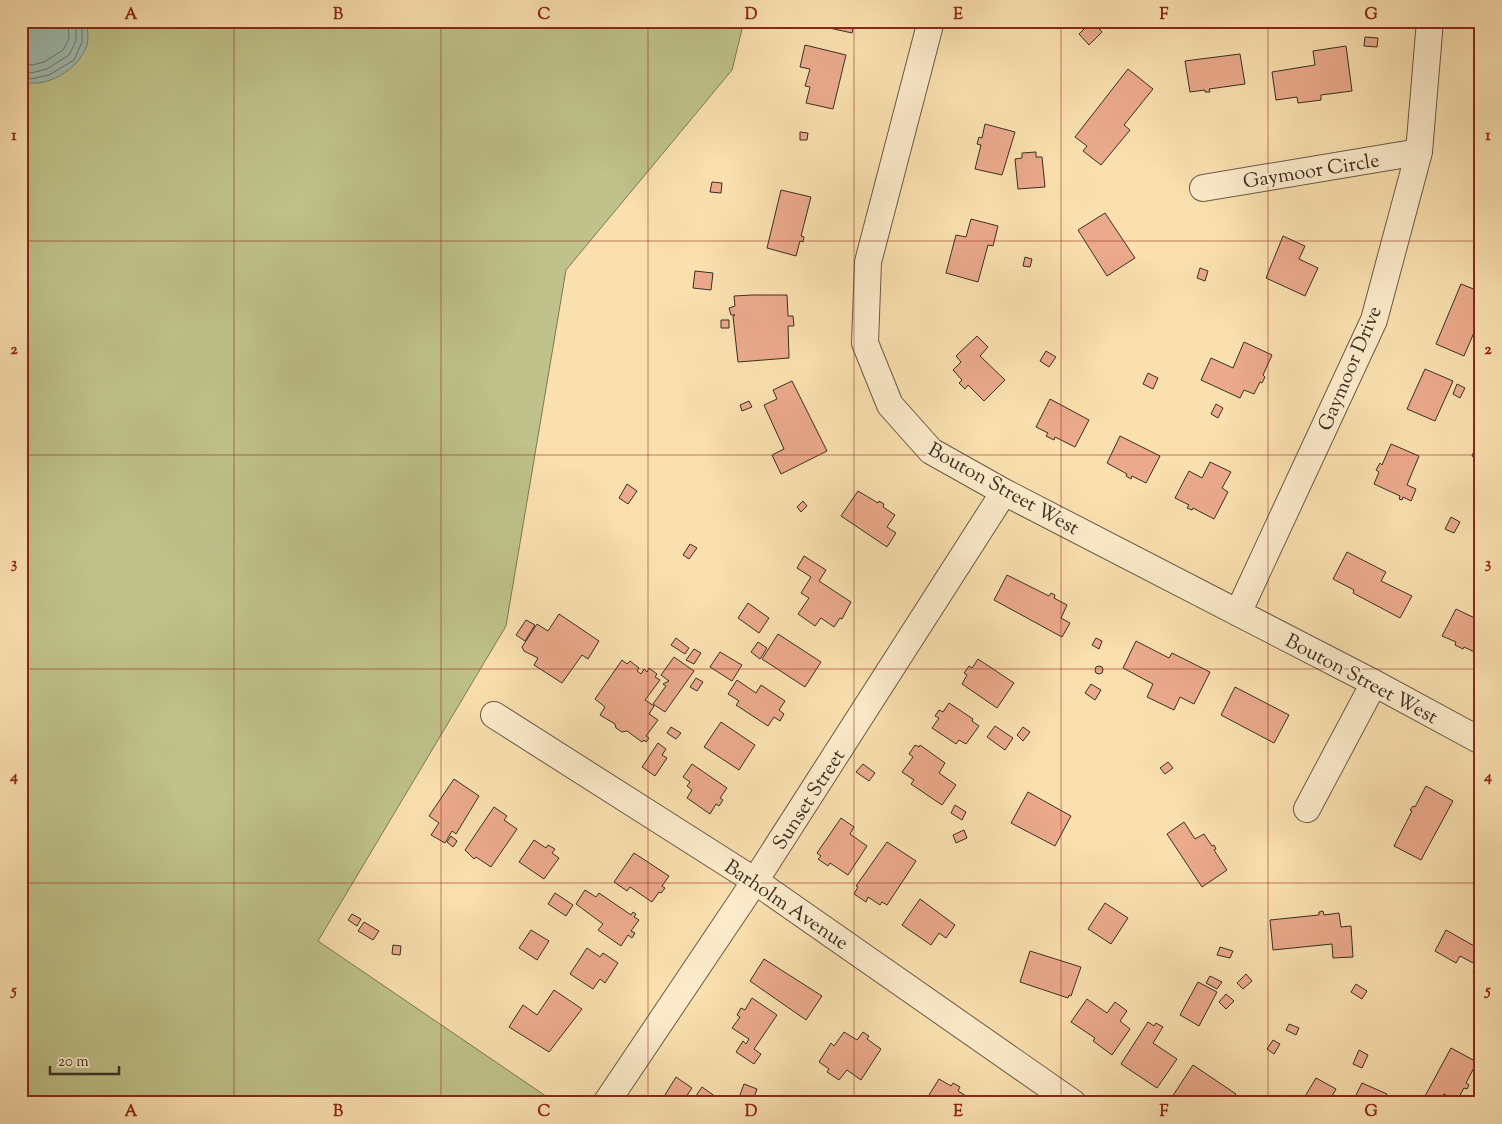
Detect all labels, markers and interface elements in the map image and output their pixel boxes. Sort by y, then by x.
text: A [125,4,138,27]
text: B [333,4,343,27]
text: C [538,4,551,27]
text: D [745,4,758,27]
text: E [953,4,963,27]
text: F [1160,4,1169,27]
text: G [1364,4,1378,27]
text: 1 [11,125,17,148]
text: 1 [1485,125,1491,148]
street label: Gaymoor Circle [1241,147,1382,198]
street label: Gaymoor Drive [1312,302,1391,436]
text: 2 [10,339,18,362]
text: 2 [1484,339,1492,362]
street label: Bouton Street West [922,437,1084,544]
text: 3 [11,553,18,576]
text: 3 [1485,553,1492,576]
street label: Bouton Street West [1279,628,1442,733]
street label: Sunset Street [767,744,854,857]
text: 4 [9,766,18,789]
text: 4 [1483,766,1492,789]
street label: Barholm Avenue [718,854,854,959]
text: 5 [9,980,17,1003]
text: 5 [1483,980,1491,1003]
scale bar [50,1044,119,1076]
text: 20 m [58,1052,89,1073]
text: A [125,1101,138,1124]
text: B [333,1101,343,1124]
text: C [538,1101,551,1124]
text: D [745,1101,758,1124]
text: E [953,1101,963,1124]
text: F [1160,1101,1169,1124]
text: G [1364,1101,1378,1124]

